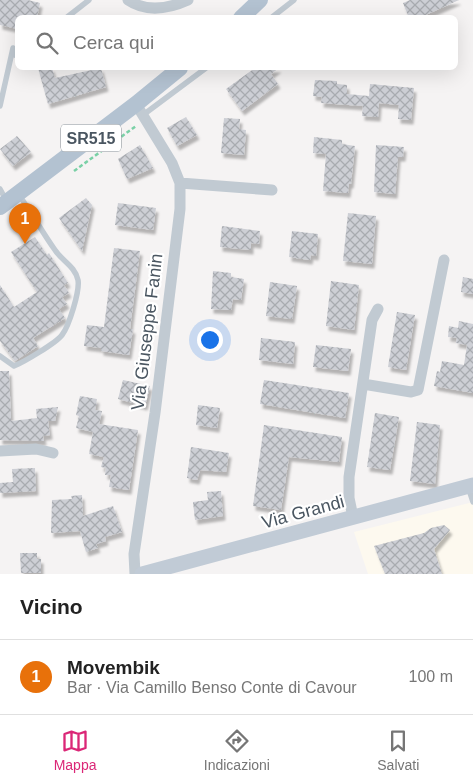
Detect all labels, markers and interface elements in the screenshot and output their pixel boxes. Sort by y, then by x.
search box [15,15,458,70]
icon: search [33,29,61,57]
text: Cerca qui [73,32,154,53]
road number: SR515 [61,125,121,152]
pin: 1 [9,203,41,244]
street label: Via Giuseppe Fanin [127,252,167,412]
your location [197,327,223,353]
street label: Via Grandi [259,491,347,533]
text: Vicino [20,595,83,618]
text: Movembik [67,657,160,678]
text: 1 [32,668,40,685]
text: 100 m [409,668,453,685]
text: Bar · Via Camillo Benso Conte di Cavour [67,679,357,696]
tab: Mappa [54,727,96,773]
tab: Indicazioni [204,727,270,773]
tab: Salvati [377,727,419,773]

